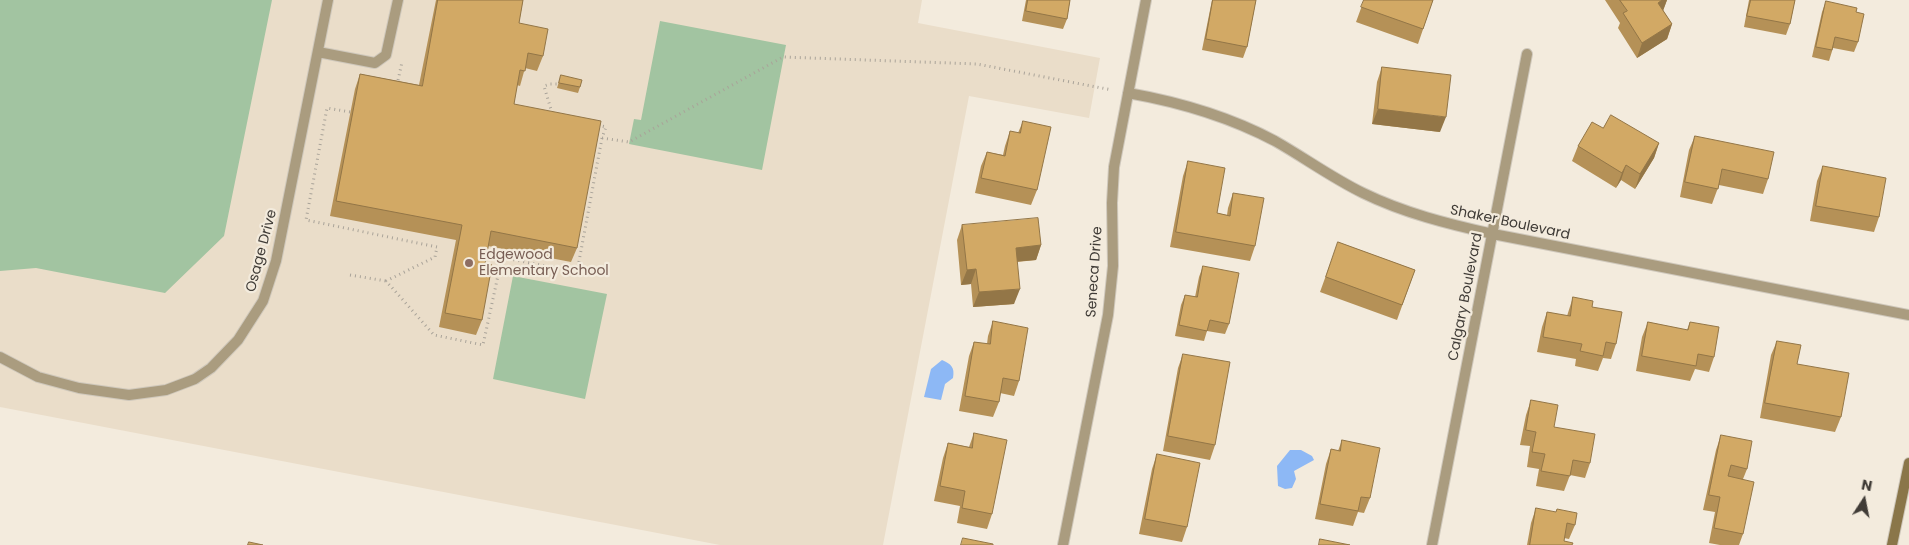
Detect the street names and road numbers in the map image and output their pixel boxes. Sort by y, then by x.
street label: Shaker Boulevard [1449,202,1571,244]
street label: Osage Drive [243,208,281,294]
street label: Seneca Drive [1083,226,1107,318]
street label: Calgary Boulevard [1445,232,1487,362]

